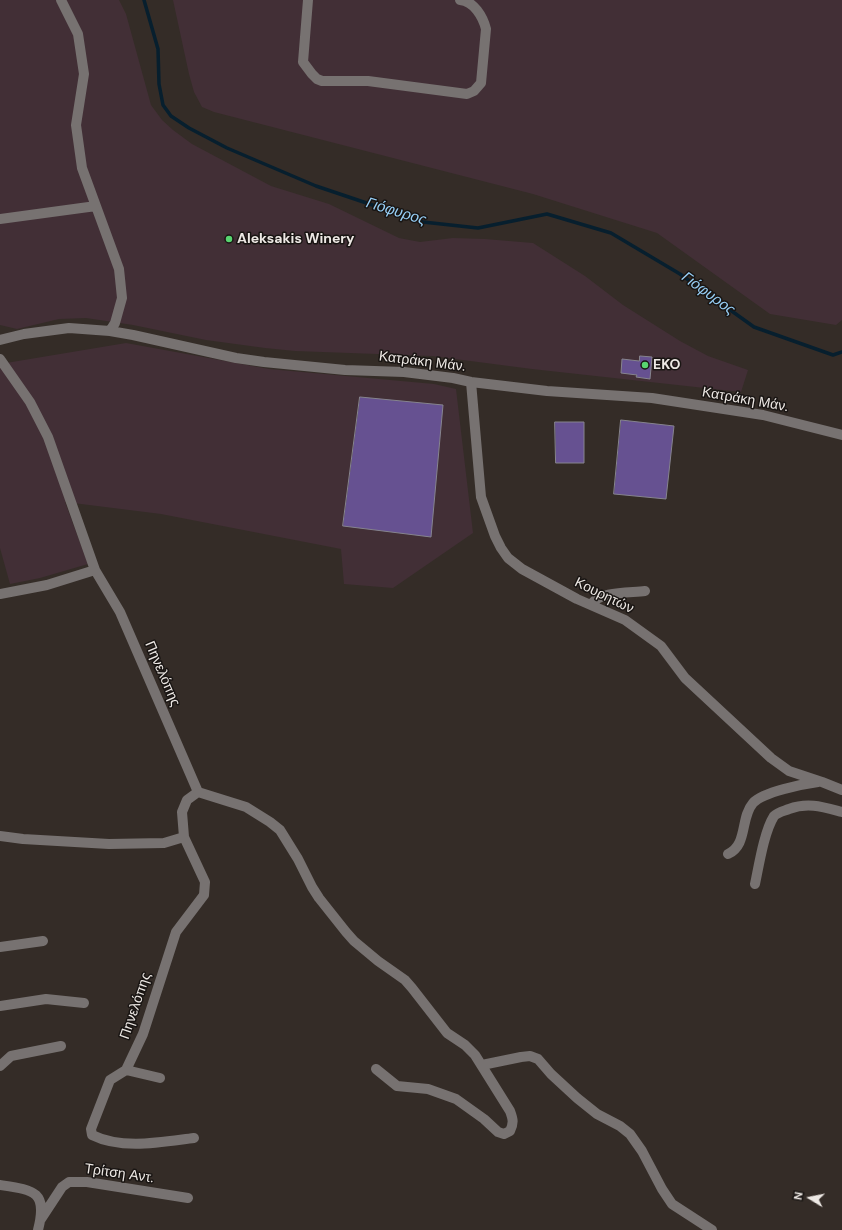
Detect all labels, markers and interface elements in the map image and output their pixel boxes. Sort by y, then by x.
water label: Γιόφυρος [364,194,428,230]
place label: Aleksakis Winery [237,231,355,247]
marker: Aleksakis Winery [224,234,234,244]
water label: Γιόφυρος [678,269,738,319]
street label: Κατράκη Μάν. [378,348,466,376]
place label: EKO [653,357,681,373]
marker: EKO [640,360,650,370]
street label: Κατράκη Μάν. [701,384,789,416]
street label: Κουρητών [572,575,636,617]
street label: Πηνελόπης [141,639,183,709]
street label: Πηνελόπης [117,971,155,1041]
street label: Τρίτση Αντ. [83,1161,155,1187]
north arrow [790,1178,830,1218]
text: N [791,1191,806,1201]

